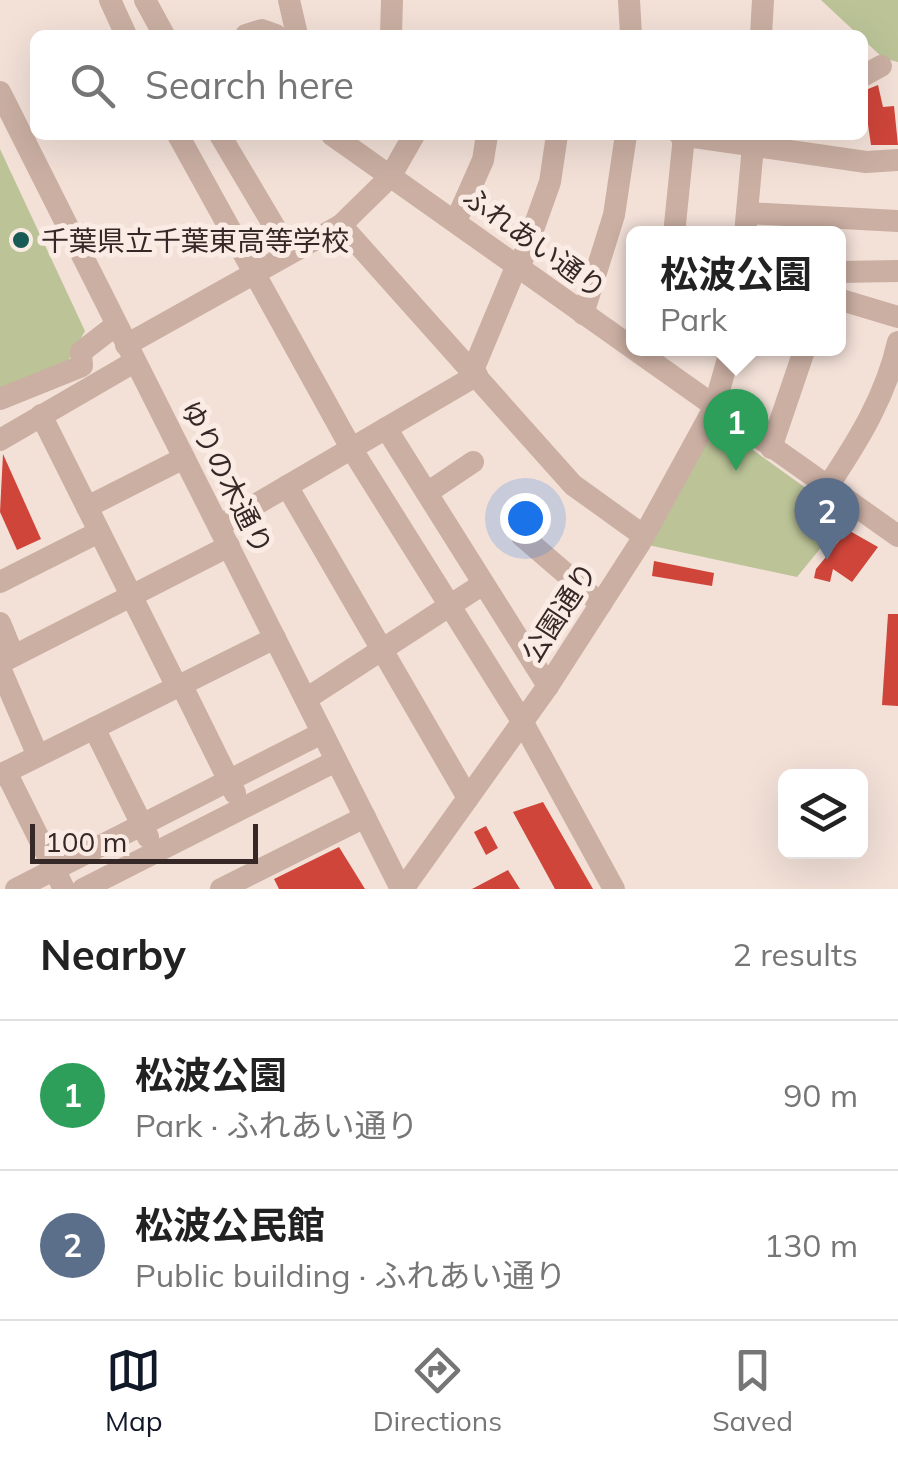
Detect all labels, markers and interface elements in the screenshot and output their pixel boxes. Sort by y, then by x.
search box [30,30,868,140]
icon: search [65,58,120,113]
text: Search here [145,61,354,109]
street label: ふれあい通り [457,178,613,306]
place label: 千葉県立千葉東高等学校 [41,223,349,258]
popup [626,226,846,356]
marker: 千葉県立千葉東高等学校 [10,229,32,251]
text: 松波公園 [660,250,812,298]
text: Park [660,299,727,339]
pin: 1 [704,388,768,471]
street label: ゆりの木通り [173,394,281,560]
pin: 2 [794,478,860,560]
your location [500,493,551,544]
street label: 公園通り [514,555,604,669]
map controls [778,769,868,859]
button: layers [778,769,868,859]
scale bar [30,819,258,864]
text: 100 m [45,824,127,859]
text: Nearby [40,928,186,981]
text: 2 results [733,934,858,974]
text: 松波公園 [135,1051,287,1099]
text: 1 [63,1075,82,1115]
text: 90 m [783,1075,858,1115]
text: Park · ふれあい通り [135,1105,418,1145]
text: 松波公民館 [135,1201,325,1249]
text: 2 [63,1225,82,1265]
text: 130 m [764,1225,858,1265]
text: Public building · ふれあい通り [135,1255,567,1295]
tab: Map [105,1343,163,1438]
tab: Directions [373,1343,502,1438]
tab: Saved [712,1343,793,1438]

